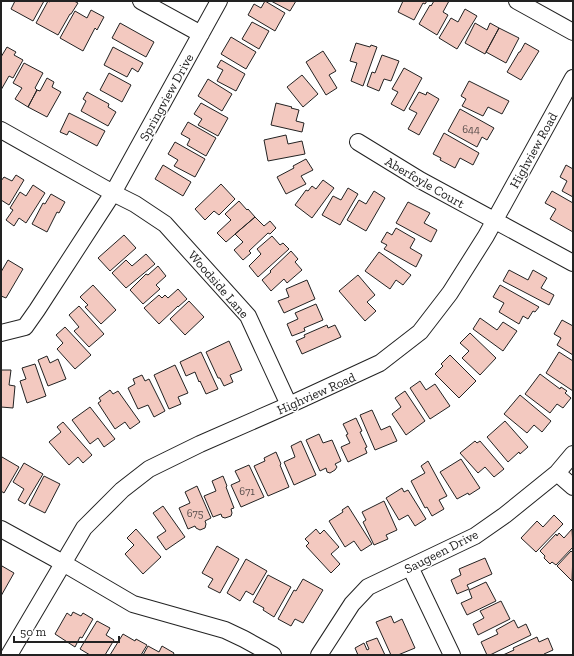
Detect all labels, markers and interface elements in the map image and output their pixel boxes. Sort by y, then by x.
street label: Springview Drive [136,51,197,143]
street label: Highview Road [506,110,560,191]
house number: 644 [462,123,480,136]
street label: Aberfoyle Court [382,154,467,211]
street label: Woodside Lane [185,248,252,321]
street label: Highview Road [275,369,358,417]
house number: 671 [239,485,255,498]
house number: 675 [187,507,204,520]
street label: Saugeen Drive [402,526,481,576]
scale bar [14,618,119,644]
text: 50 m [20,625,47,639]

